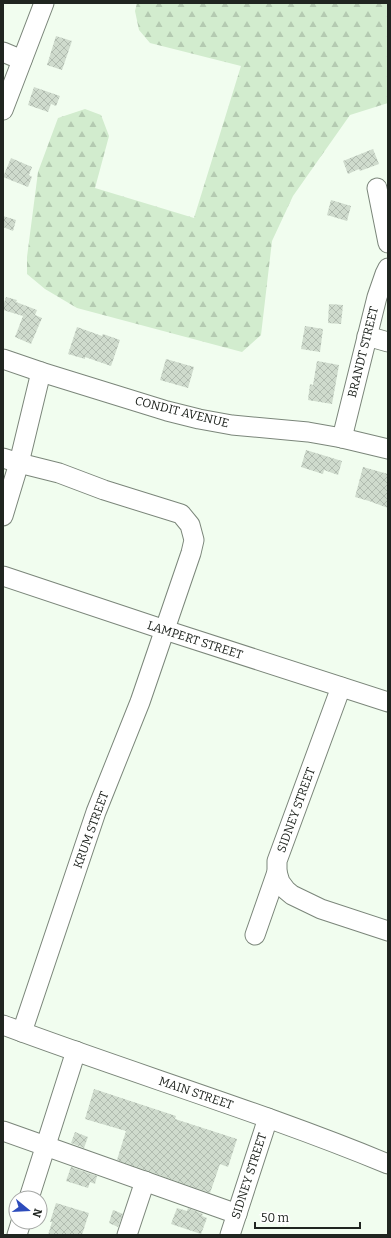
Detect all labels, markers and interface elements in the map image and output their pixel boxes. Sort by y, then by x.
street label: BRANDT STREET [345,305,381,399]
street label: CONDIT AVENUE [133,394,231,430]
street label: LAMPERT STREET [146,618,244,662]
street label: SIDNEY STREET [274,766,318,854]
street label: KRUM STREET [71,790,111,870]
street label: MAIN STREET [157,1074,235,1112]
street label: SIDNEY STREET [229,1131,269,1221]
north arrow [8,1190,48,1230]
scale bar [255,1204,360,1230]
text: N [29,1207,45,1219]
text: 50 m [261,1211,290,1225]

